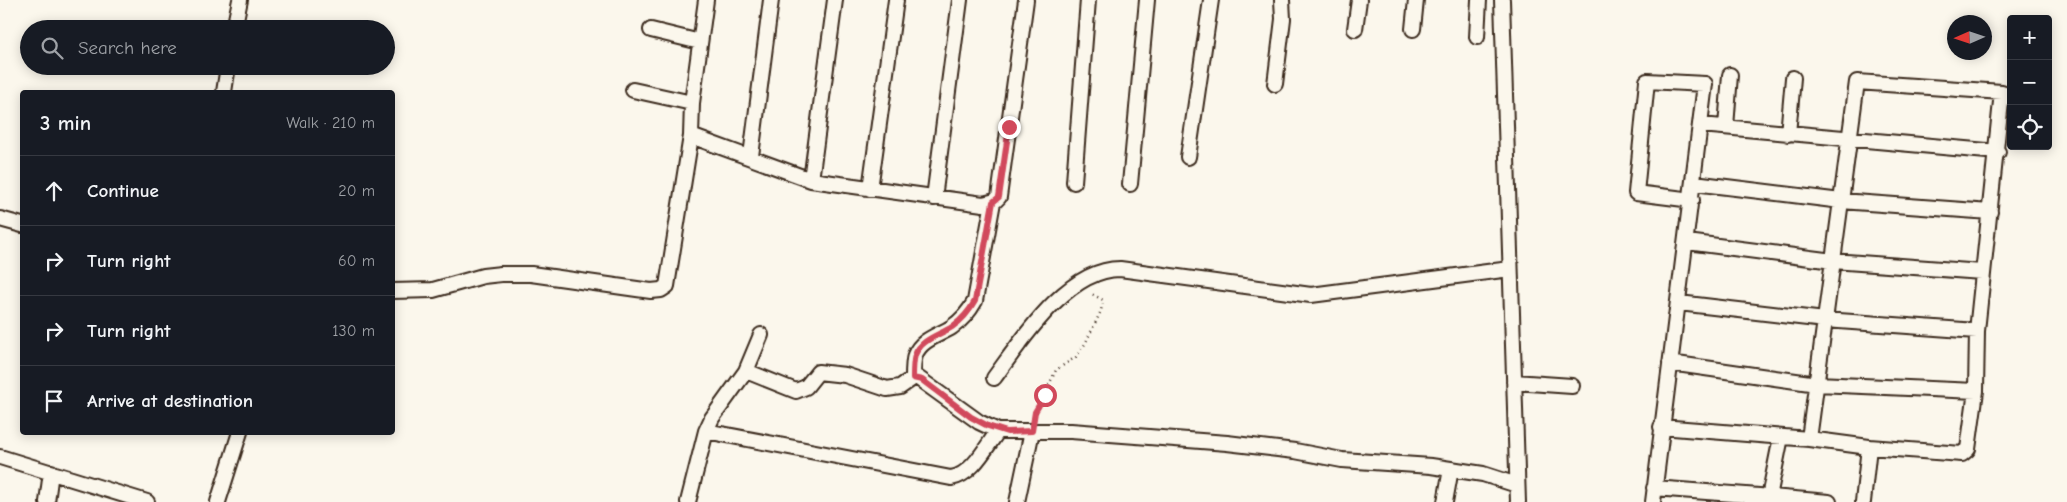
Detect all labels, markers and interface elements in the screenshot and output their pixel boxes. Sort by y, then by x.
north arrow [1947,15,1992,60]
map controls [2007,15,2052,150]
button: + [2007,15,2052,60]
search box [20,20,395,75]
icon: search [38,34,66,62]
text: Search here [78,37,177,59]
button: − [2007,60,2052,105]
button: locate [2007,105,2052,150]
text: 3 min [40,111,91,135]
text: Walk · 210 m [286,114,375,132]
route end [998,116,1021,139]
icon: ahead [40,177,68,205]
text: Continue [87,180,159,202]
text: 20 m [338,182,375,200]
icon: right [40,247,68,275]
text: Turn right [87,250,171,272]
text: 60 m [338,252,375,270]
icon: right [40,317,68,345]
text: Turn right [87,320,171,342]
text: 130 m [332,322,375,340]
route start [1034,384,1057,407]
icon: arrive [40,387,68,415]
text: Arrive at destination [87,390,253,412]

